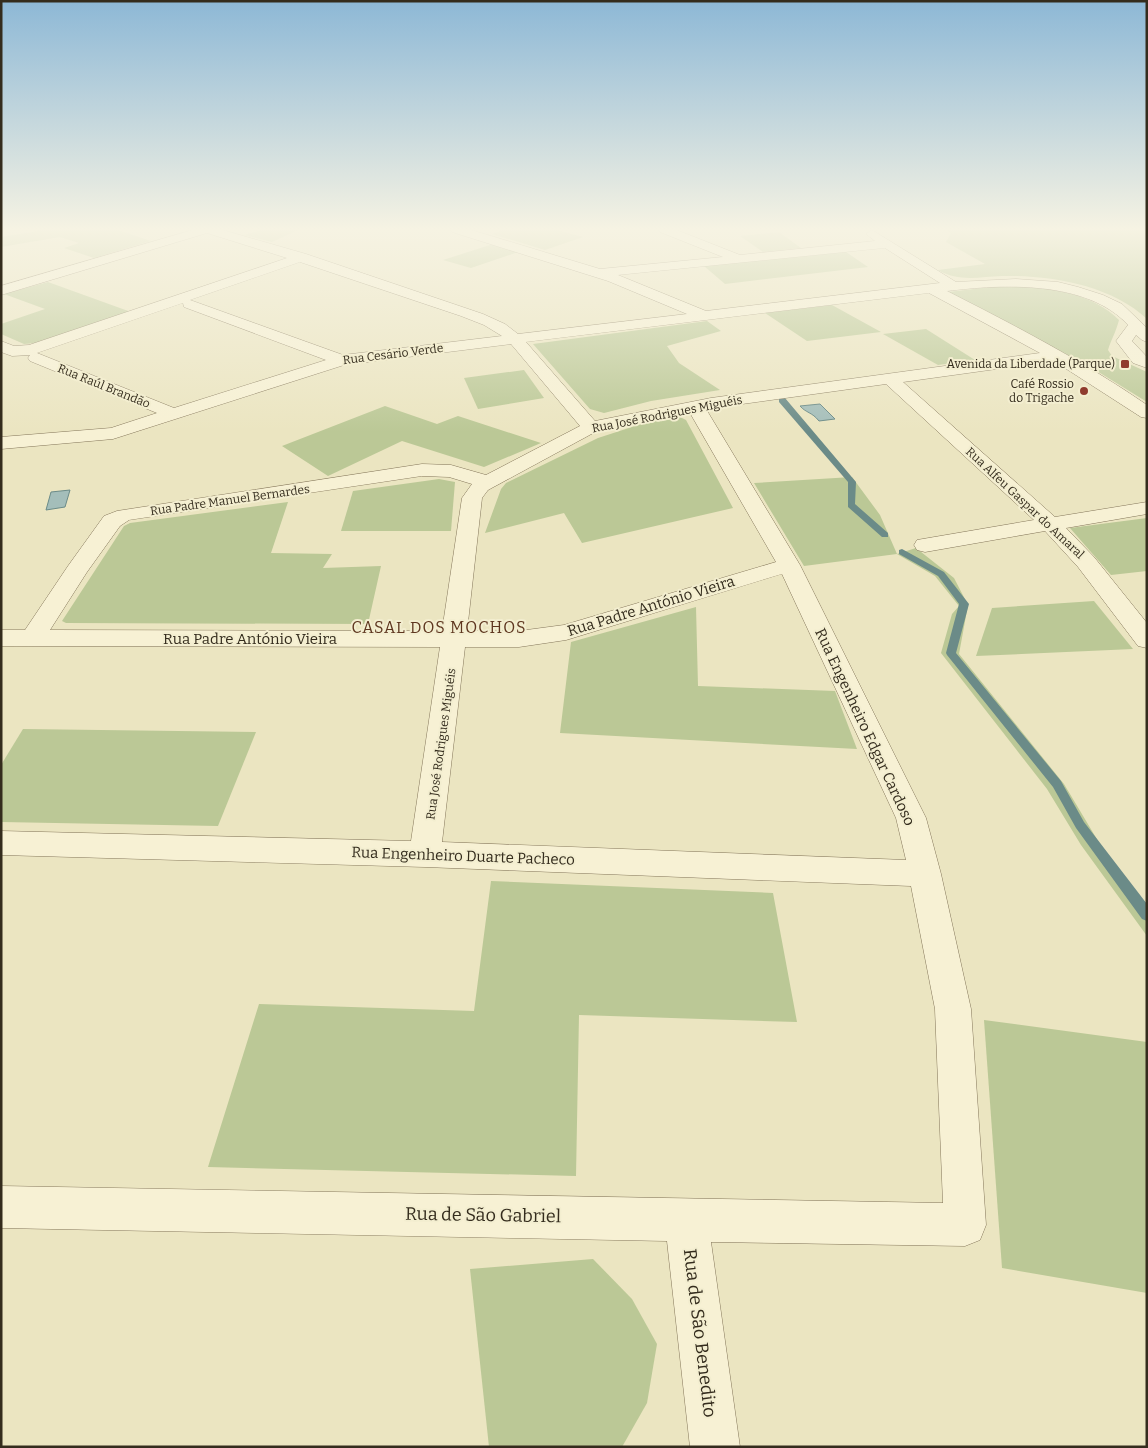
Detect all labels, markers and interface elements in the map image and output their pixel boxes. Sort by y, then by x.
street label: Rua Cesário Verde [342,341,444,367]
place label: Avenida da Liberdade (Parque) [946,356,1115,371]
marker: Avenida da Liberdade (Parque) [1119,358,1131,370]
street label: Rua Raúl Brandão [56,361,152,411]
place label: Café Rossio do Trigache [1009,377,1074,405]
marker: Café Rossio do Trigache [1078,385,1090,397]
street label: Rua José Rodrigues Miguéis [591,392,744,435]
street label: Rua Alfeu Gaspar do Amaral [963,445,1087,562]
street label: Rua Padre Manuel Bernardes [149,482,311,518]
street label: Rua Padre António Vieira [565,572,737,640]
district label: CASAL DOS MOCHOS [351,618,527,637]
street label: Rua Engenheiro Edgar Cardoso [811,625,919,829]
street label: Rua Padre António Vieira [163,630,337,648]
street label: Rua José Rodrigues Miguéis [423,667,459,821]
street label: Rua Engenheiro Duarte Pacheco [351,843,575,869]
street label: Rua de São Gabriel [405,1203,561,1227]
street label: Rua de São Benedito [679,1247,721,1419]

